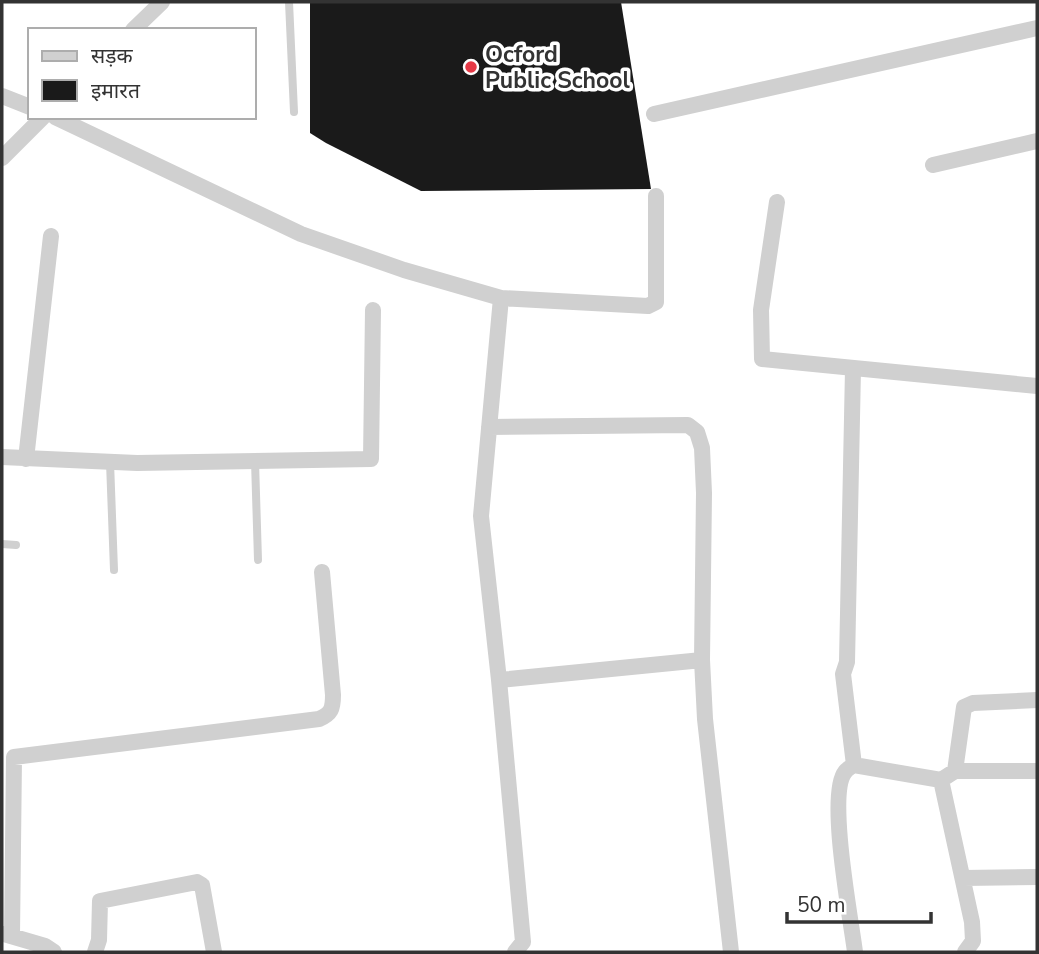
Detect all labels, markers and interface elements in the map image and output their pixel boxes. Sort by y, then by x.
legend [28,28,256,119]
place label: Ocford Public School [485,39,631,96]
text: सड़क [91,42,133,70]
marker: Ocford Public School [463,59,479,75]
text: इमारत [91,77,141,105]
scale bar [787,880,930,924]
text: 50 m [797,891,846,919]

